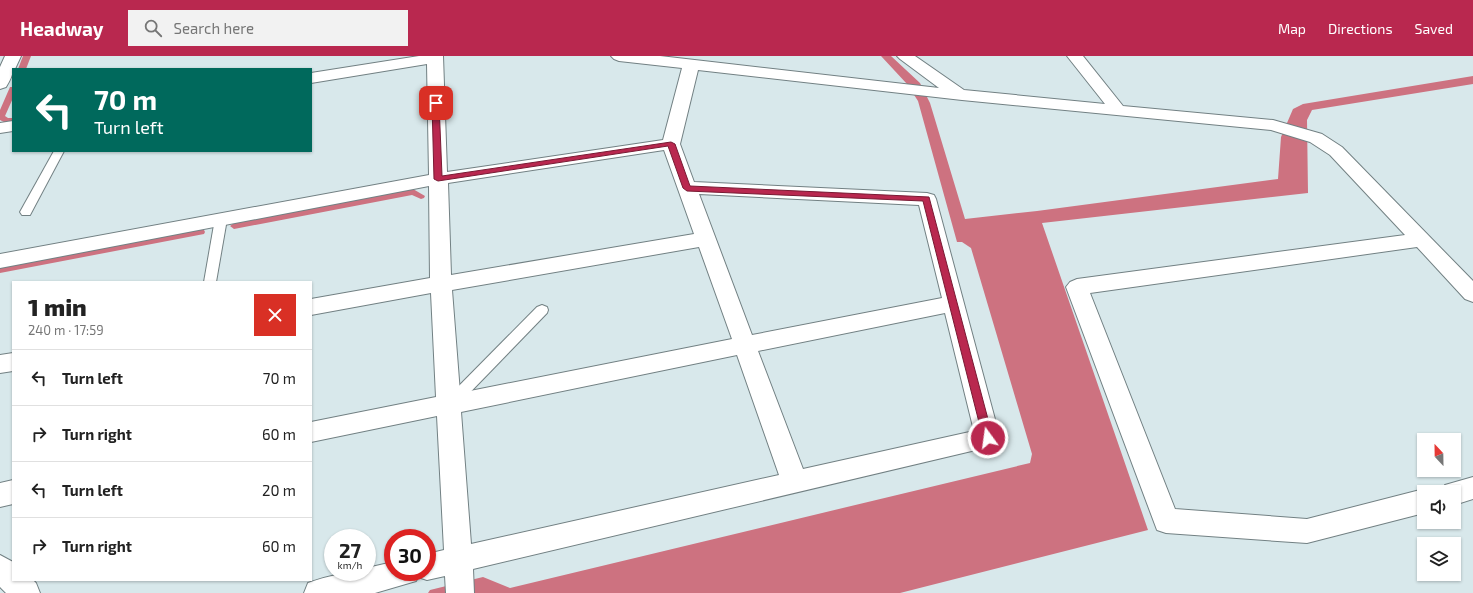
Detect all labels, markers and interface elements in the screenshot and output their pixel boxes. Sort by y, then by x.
search box [128,10,408,46]
text: Headway [20,17,104,40]
icon: search [142,17,164,39]
text: Search here [174,19,254,37]
text: Map [1278,20,1306,37]
text: Directions [1328,20,1393,37]
text: Saved [1415,20,1453,37]
text: 70 m [94,82,157,116]
icon: left [28,84,80,136]
pin [419,86,453,120]
icon: arrive [425,92,447,114]
text: Turn left [94,116,164,138]
text: 1 min [28,292,87,321]
button: close [254,294,296,336]
text: 240 m · 17:59 [28,322,104,338]
icon: left [28,367,50,389]
text: Turn left [62,369,123,387]
text: 70 m [263,369,296,387]
position arrow [967,417,1009,459]
icon: right [28,423,50,445]
text: Turn right [62,425,132,443]
text: 60 m [262,425,296,443]
north arrow [1417,433,1461,477]
map controls [1417,433,1461,581]
icon: left [28,479,50,501]
text: Turn left [62,481,123,499]
text: 20 m [262,481,296,499]
button: sound [1417,485,1461,529]
speed limit sign: 30 [384,529,436,581]
icon: right [28,535,50,557]
text: Turn right [62,537,132,555]
text: 60 m [262,537,296,555]
button: layers [1417,537,1461,581]
text: 27 [339,538,361,562]
text: km/h [338,559,362,571]

